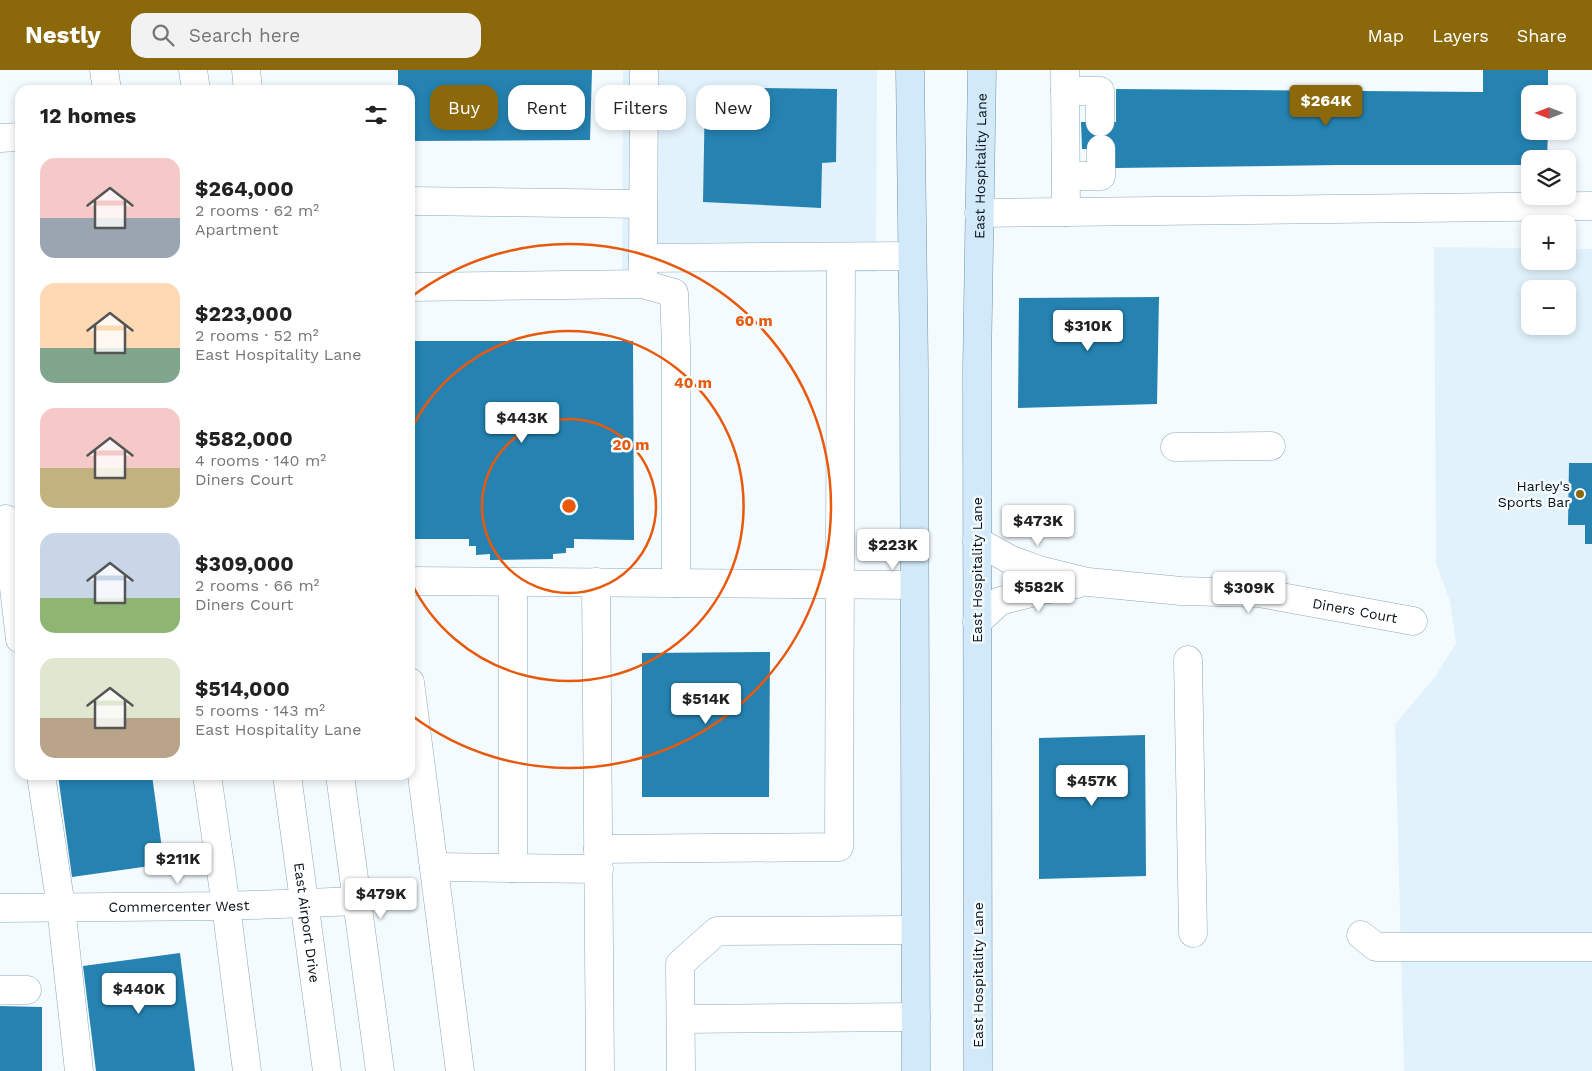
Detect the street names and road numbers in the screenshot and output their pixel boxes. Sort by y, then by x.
street label: East Hospitality Lane [971,93,990,239]
street label: East Hospitality Lane [969,497,985,643]
street label: Diners Court [1311,595,1399,626]
street label: East Airport Drive [291,862,323,984]
street label: Commercenter West [108,897,250,915]
street label: East Hospitality Lane [970,902,986,1048]

